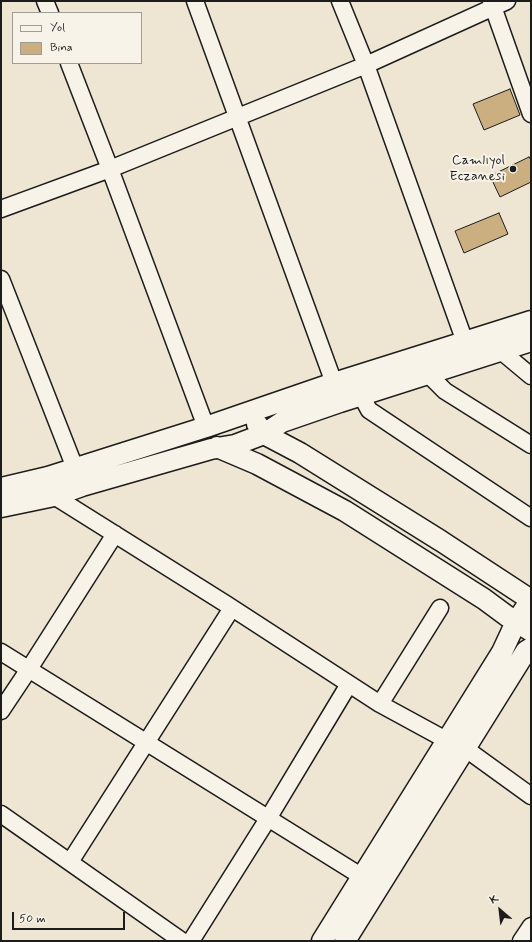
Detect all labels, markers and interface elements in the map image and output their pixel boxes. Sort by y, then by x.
legend [12,12,142,64]
text: Yol [50,20,65,36]
text: Bina [50,40,73,56]
place label: Camlıyol Eczanesi [449,153,505,186]
marker: Camlıyol Eczanesi [508,164,518,174]
north arrow [480,890,520,930]
text: K [488,891,501,907]
scale bar [14,904,127,930]
text: 50 m [19,911,46,927]

